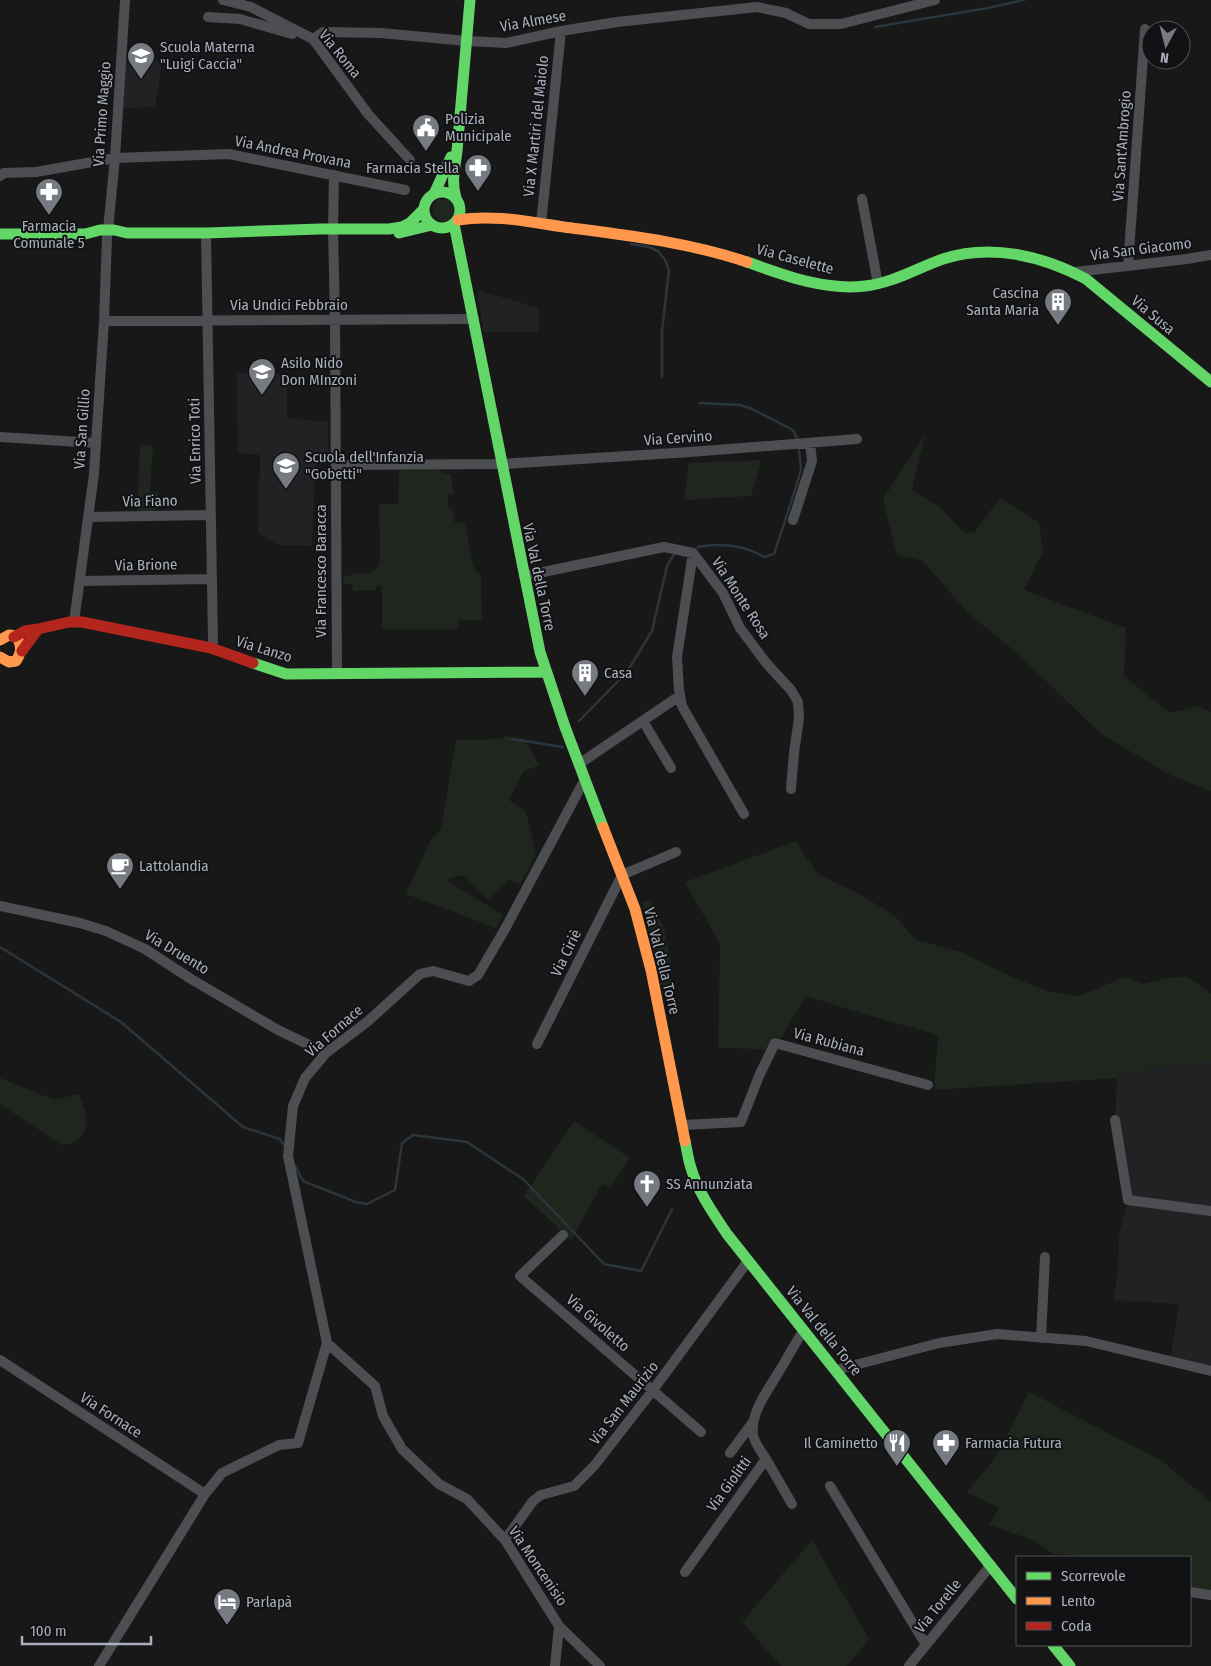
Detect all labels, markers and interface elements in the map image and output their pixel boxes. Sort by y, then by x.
street label: Via Almese [498,6,568,36]
north arrow [1141,20,1191,70]
street label: Via Roma [315,26,365,82]
place label: Scuola Materna "Luigi Caccia" [160,38,255,73]
school or university icon: Scuola Materna "Luigi Caccia" [126,41,156,80]
text: N [1159,48,1170,66]
street label: Via X Martiri del Maiolo [520,54,552,198]
street label: Via Primo Maggio [89,61,115,167]
street label: Via Sant'Ambrogio [1109,90,1135,202]
place label: Polizia Municipale [445,110,512,145]
public building icon: Polizia Municipale [411,113,441,152]
street label: Via Andrea Provana [233,132,353,172]
pharmacy icon: Farmacia Stella [463,153,493,192]
place label: Farmacia Stella [366,159,459,177]
pharmacy icon: Farmacia Comunale 5 [34,177,64,216]
place label: Farmacia Comunale 5 [13,217,85,252]
street label: Via San Giacomo [1089,234,1193,264]
street label: Via Caselette [754,240,836,278]
place label: Cascina Santa Maria [966,284,1039,319]
building icon: Cascina Santa Maria [1043,287,1073,326]
street label: Via Susa [1128,292,1178,338]
street label: Via Undici Febbraio [230,296,348,314]
place label: Asilo Nido Don MInzoni [281,354,357,389]
school or university icon: Asilo Nido Don MInzoni [247,357,277,396]
street label: Via San Gillio [70,388,94,470]
street label: Via Enrico Toti [185,398,205,484]
street label: Via Cervino [643,427,713,449]
place label: Scuola dell'Infanzia "Gobetti" [305,448,424,483]
school or university icon: Scuola dell'Infanzia "Gobetti" [271,451,301,490]
street label: Via Fiano [122,492,178,510]
street label: Via Francesco Baracca [312,504,330,638]
street label: Via Val della Torre [519,521,559,633]
street label: Via Monte Rosa [708,554,774,642]
street label: Via Brione [114,555,178,575]
street label: Via Lanzo [234,632,294,666]
building icon: Casa [570,658,600,697]
place label: Casa [604,664,632,682]
cafe icon: Lattolandia [105,851,135,890]
place label: Lattolandia [139,857,209,875]
street label: Via Val della Torre [640,906,684,1016]
street label: Via Druento [142,926,213,978]
street label: Via Ciriè [547,927,585,979]
street label: Via Fornace [302,1001,366,1061]
street label: Via Rubiana [792,1024,866,1060]
church icon: SS Annunziata [632,1169,662,1208]
place label: SS Annunziata [666,1175,753,1193]
street label: Via Val della Torre [783,1283,865,1379]
street label: Via Givoletto [563,1291,633,1355]
street label: Via San Maurizio [586,1358,662,1448]
street label: Via Fornace [77,1388,145,1442]
restaurant icon: Il Caminetto [882,1428,912,1467]
pharmacy icon: Farmacia Futura [931,1428,961,1467]
place label: Il Caminetto [804,1434,878,1452]
place label: Farmacia Futura [965,1434,1062,1452]
street label: Via Giolitti [703,1453,755,1515]
street label: Via Moncenisio [505,1523,571,1609]
legend [1016,1556,1191,1646]
text: Scorrevole [1061,1567,1126,1585]
street label: Via Torelle [911,1576,965,1636]
hotel icon: Parlapà [212,1587,242,1626]
text: Lento [1061,1592,1095,1610]
place label: Parlapà [246,1593,292,1611]
scale bar [22,1614,151,1646]
text: Coda [1061,1617,1092,1635]
text: 100 m [30,1622,67,1640]

